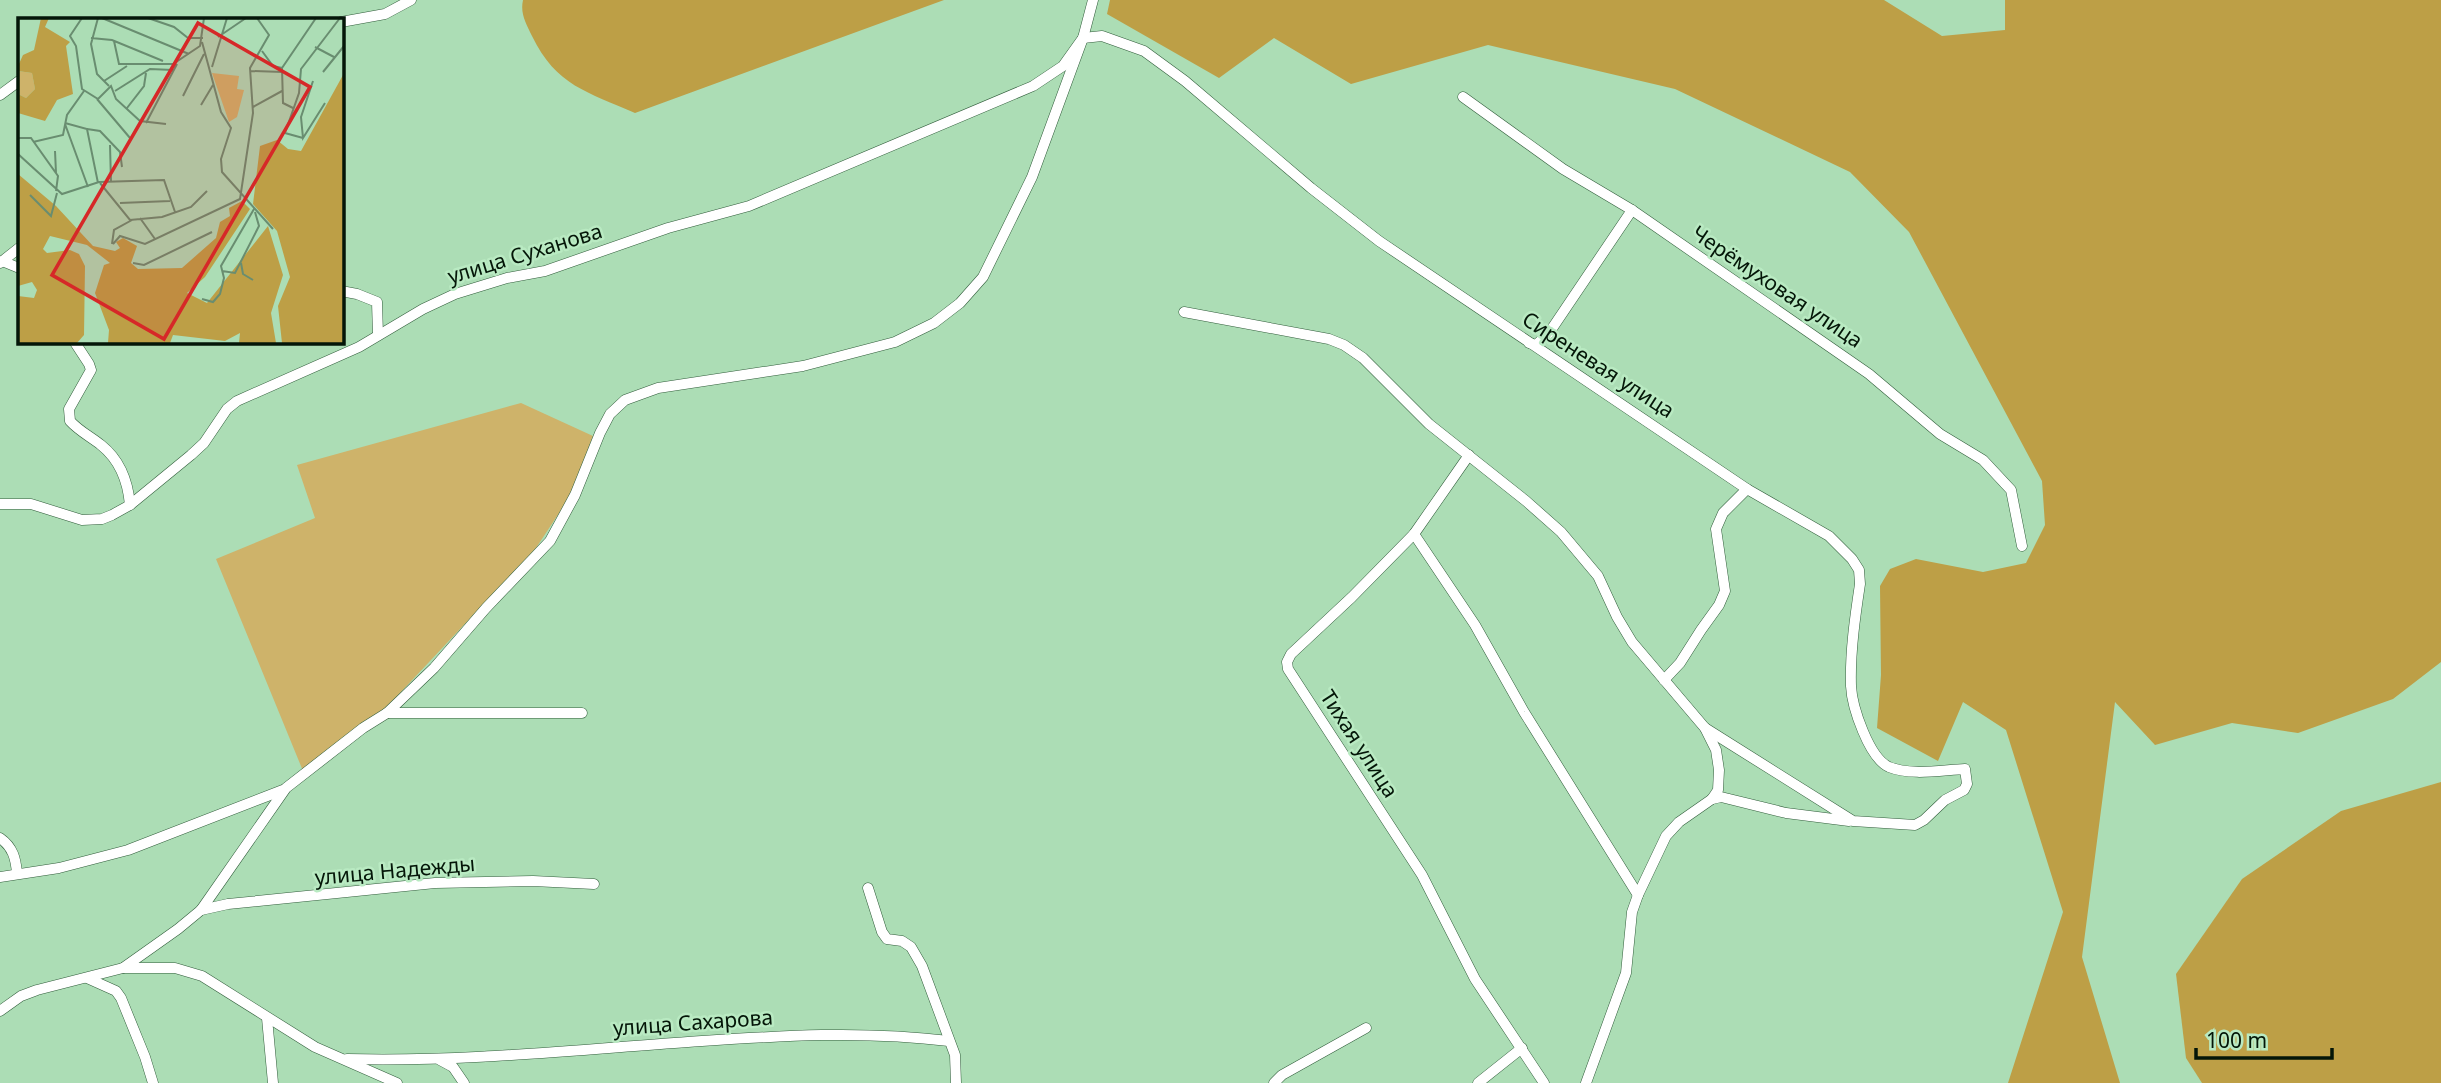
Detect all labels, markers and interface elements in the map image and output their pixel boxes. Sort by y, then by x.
inset map [18,18,343,343]
street label: улица Суханова [444,216,605,290]
street label: Черёмуховая улица [1687,219,1868,354]
street label: Сиреневая улица [1517,305,1680,424]
street label: Тихая улица [1315,684,1405,803]
street label: улица Надежды [314,849,476,891]
street label: улица Сахарова [612,1002,774,1042]
scale bar [2196,1016,2332,1060]
text: 100 m [2206,1026,2267,1054]

